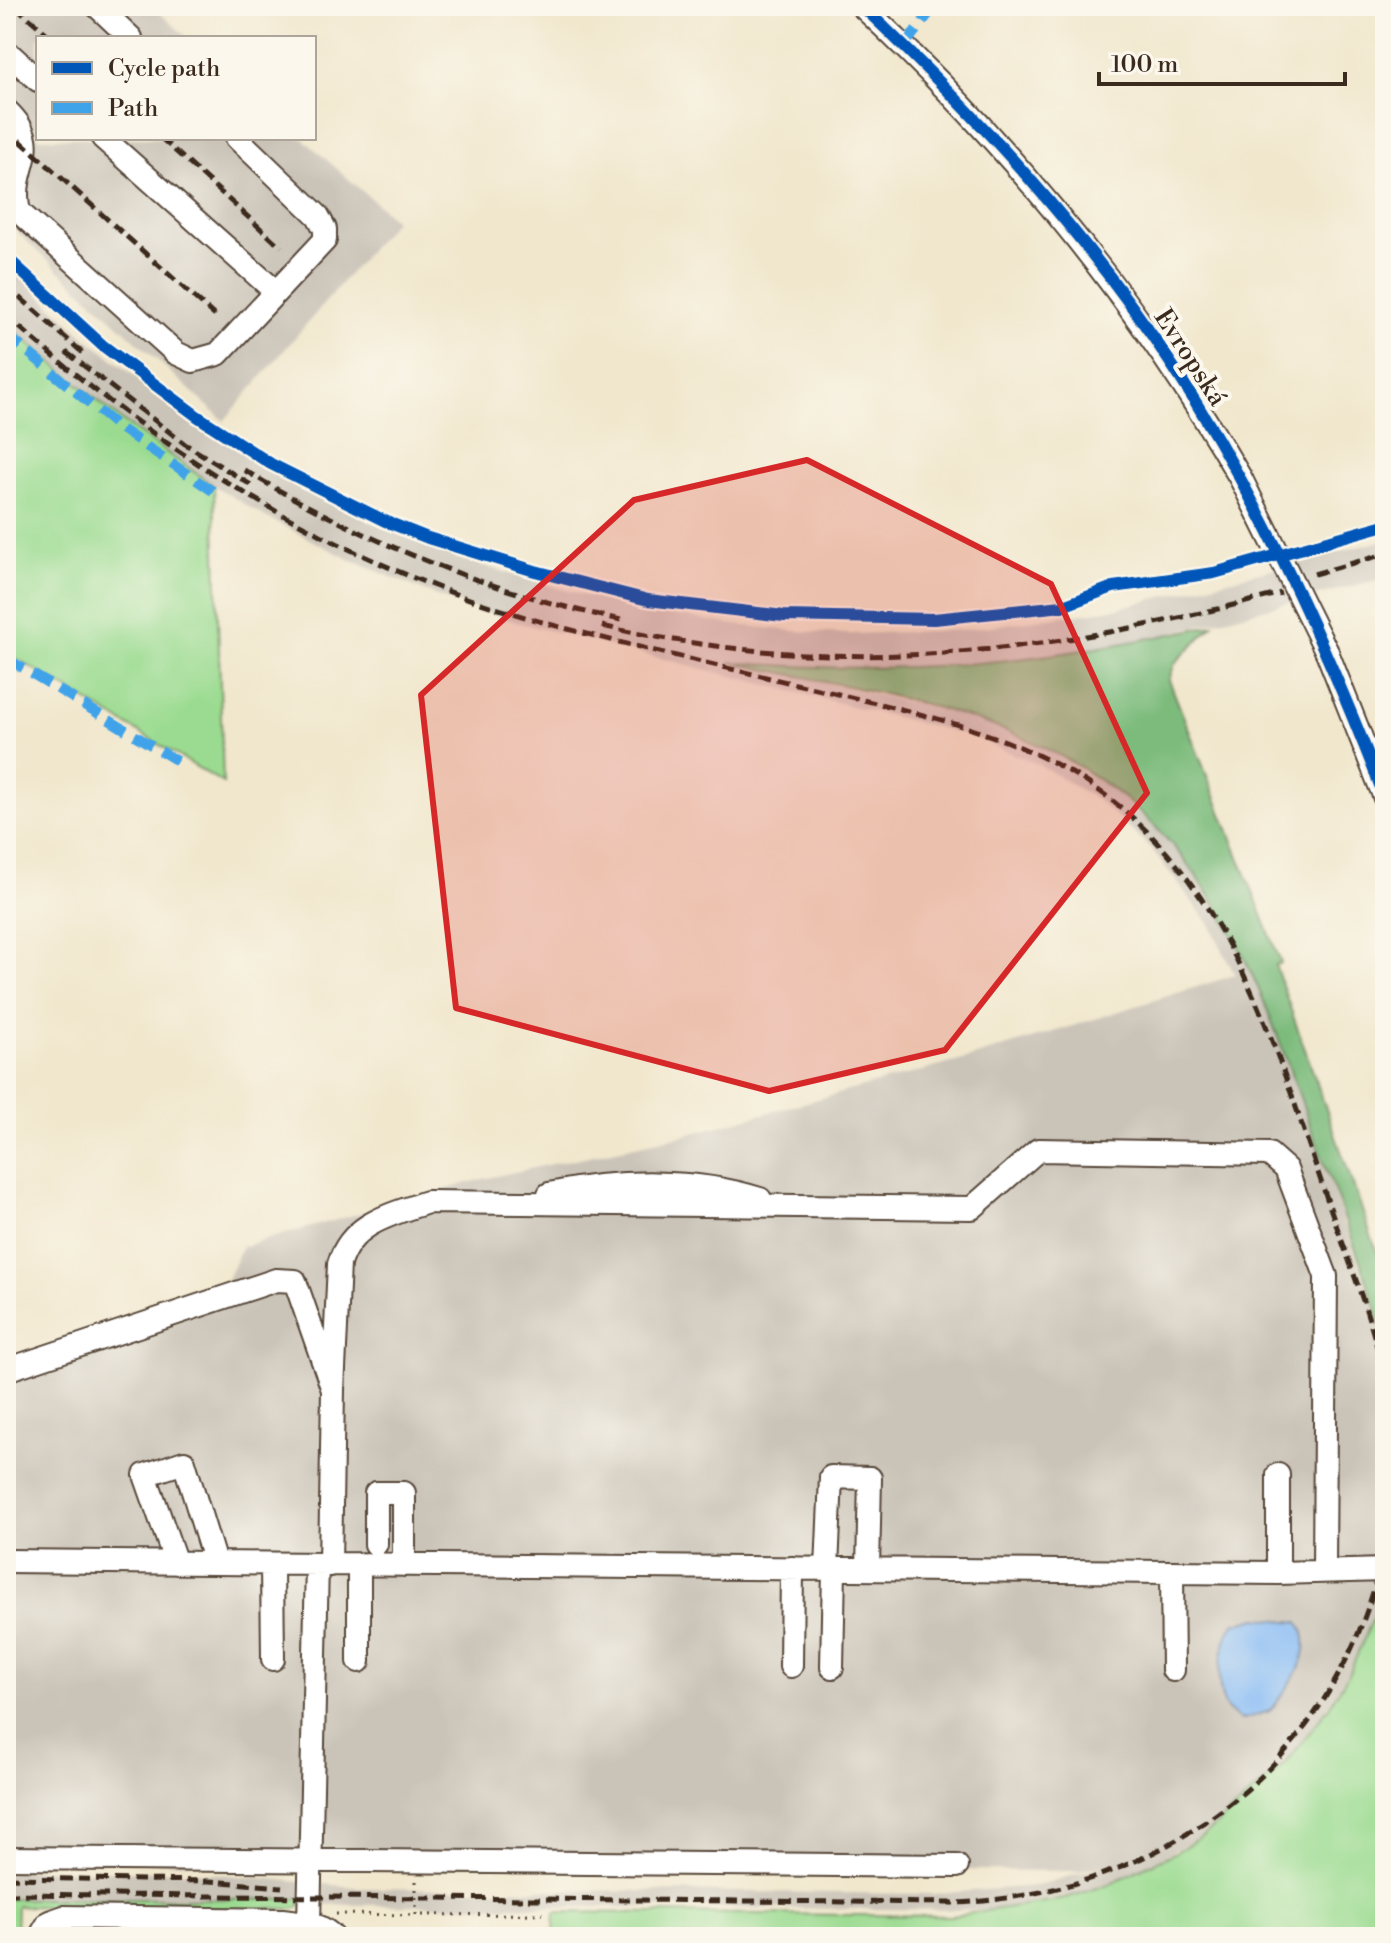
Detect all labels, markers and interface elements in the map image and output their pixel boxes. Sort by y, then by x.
legend [36,36,316,140]
scale bar [1099,36,1345,86]
text: 100 m [1111,50,1178,80]
text: Cycle path [108,54,220,84]
text: Path [108,94,158,124]
street label: Evropská [1147,303,1234,413]

